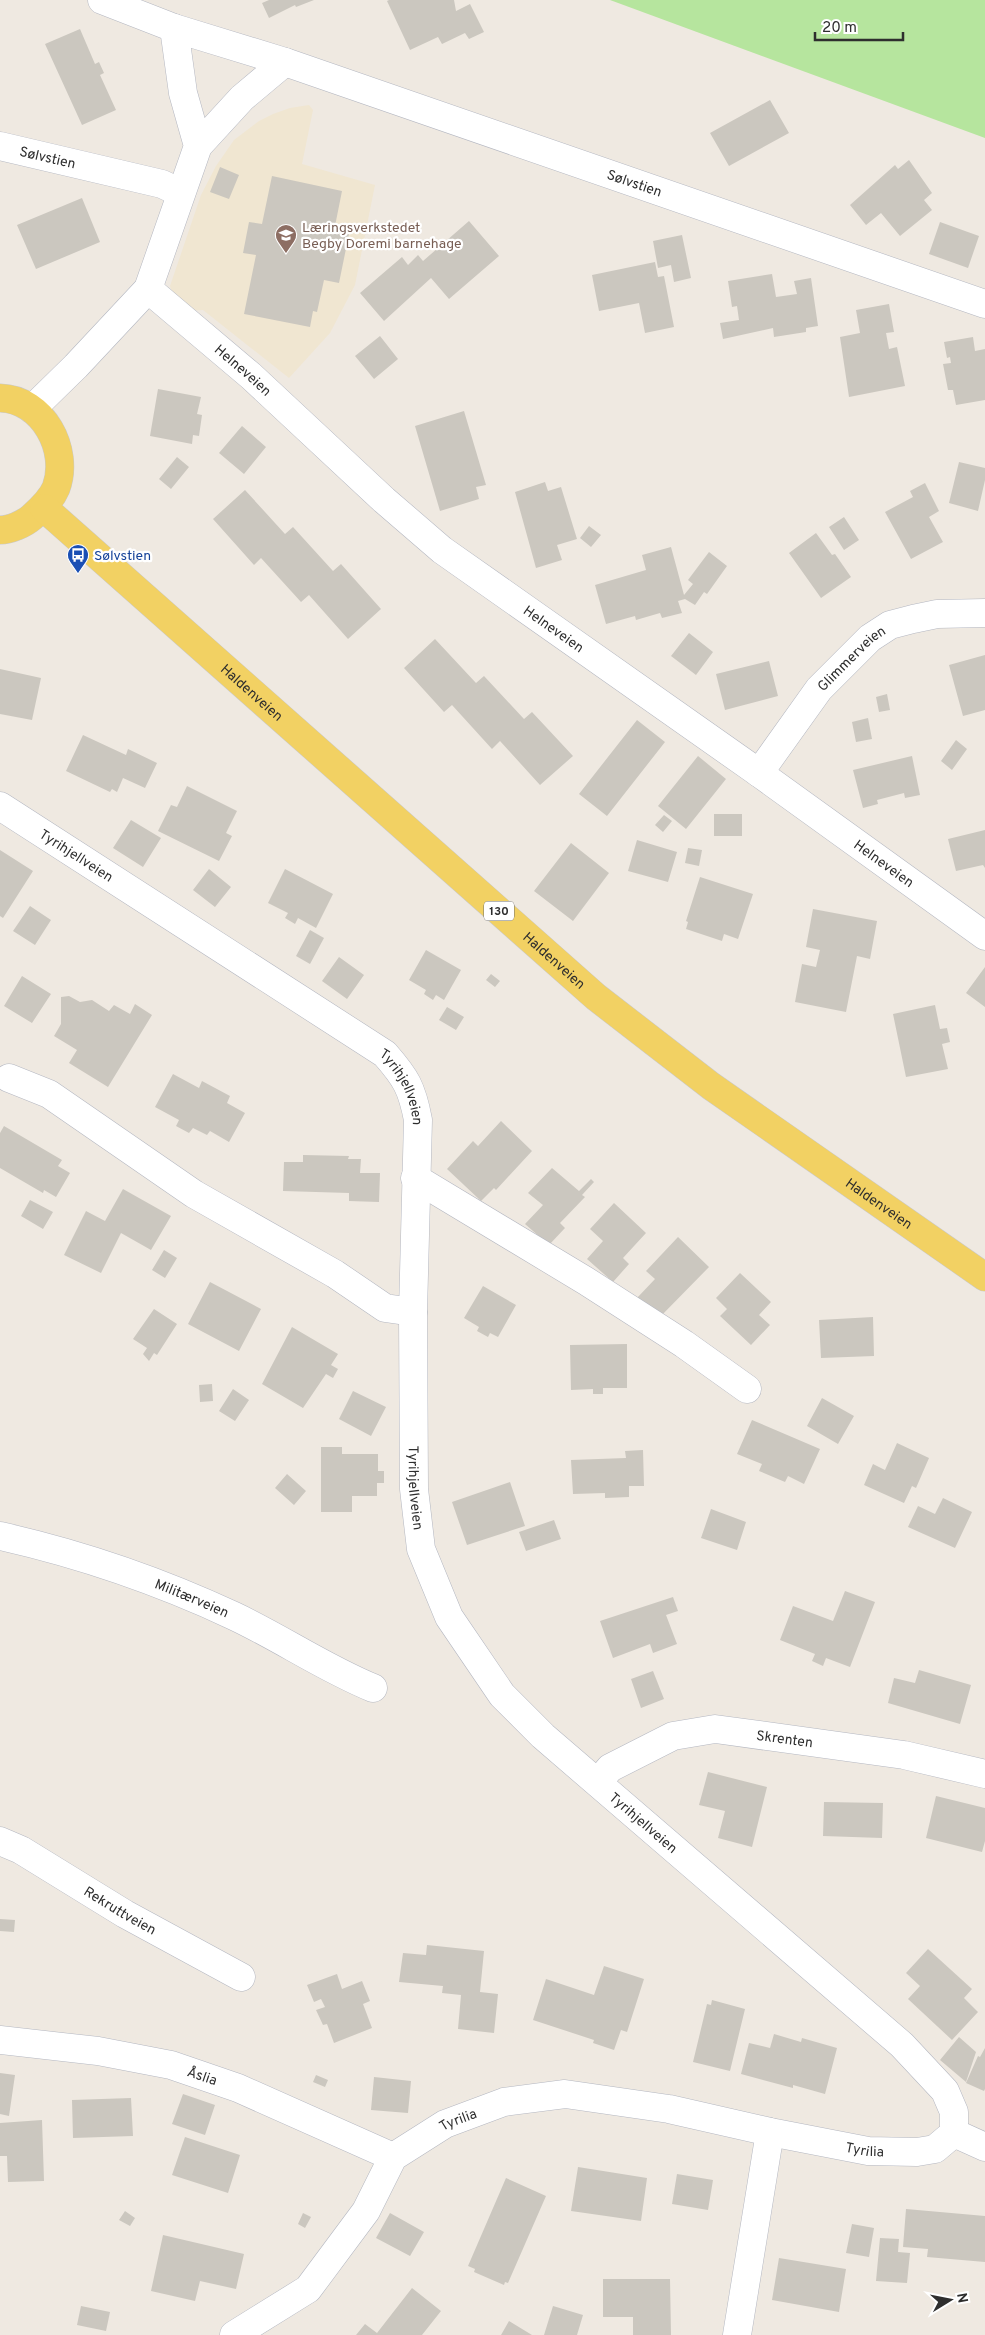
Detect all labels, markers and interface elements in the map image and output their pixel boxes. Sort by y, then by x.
scale bar [815,10,902,42]
text: 20 m [822,19,857,38]
street label: Sølvstien [18,144,77,173]
street label: Sølvstien [604,167,664,202]
place label: Læringsverkstedet Begby Doremi barnehage [302,220,462,253]
school or university icon: Læringsverkstedet Begby Doremi barnehage [274,223,298,254]
street label: Helneveien [210,342,274,401]
bus stop icon: Sølvstien [66,543,90,574]
place label: Sølvstien [94,548,151,565]
street label: Helneveien [519,603,587,657]
street label: Glimmerveien [815,623,889,696]
street label: Haldenveien [216,661,286,726]
street label: Tyrihjellveien [35,826,116,887]
street label: Helneveien [850,837,917,892]
road number: 130 [484,901,514,920]
street label: Haldenveien [519,929,588,993]
street label: Tyrihjellveien [376,1046,425,1125]
street label: Haldenveien [842,1175,915,1234]
street label: Tyrihjellveien [404,1445,426,1531]
street label: Militærveien [152,1576,231,1622]
street label: Skrenten [755,1728,814,1752]
street label: Tyrihjellveien [605,1790,680,1858]
street label: Rekruttveien [80,1884,159,1939]
street label: Åslia [185,2064,219,2090]
street label: Tyrilia [436,2106,479,2135]
street label: Tyrilia [844,2140,884,2161]
north arrow [925,2275,975,2325]
text: N [952,2292,971,2304]

